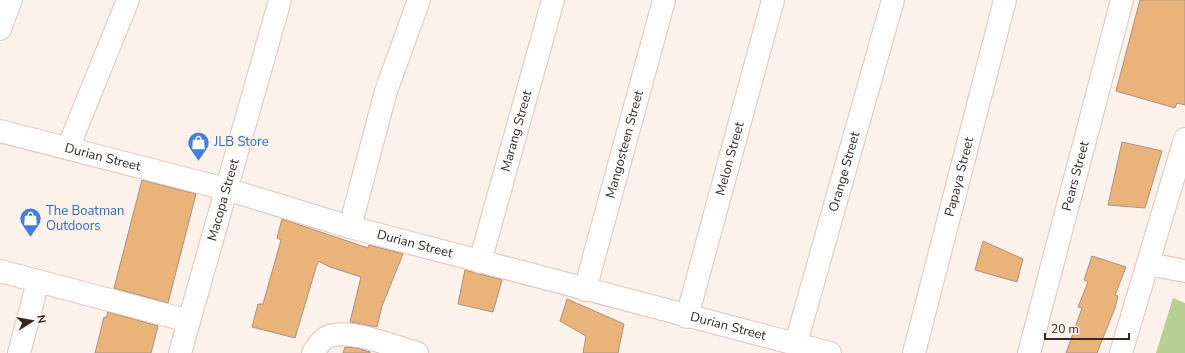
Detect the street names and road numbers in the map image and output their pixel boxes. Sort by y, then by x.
street label: Marang Street [497,88,536,174]
street label: Mangosteen Street [601,88,648,200]
street label: Melon Street [711,120,749,197]
street label: Orange Street [825,129,864,214]
street label: Papaya Street [941,135,978,218]
street label: Durian Street [63,139,143,176]
street label: Pears Street [1058,139,1094,213]
street label: Macopa Street [203,156,244,243]
street label: Durian Street [375,225,455,263]
street label: Durian Street [688,308,769,345]

